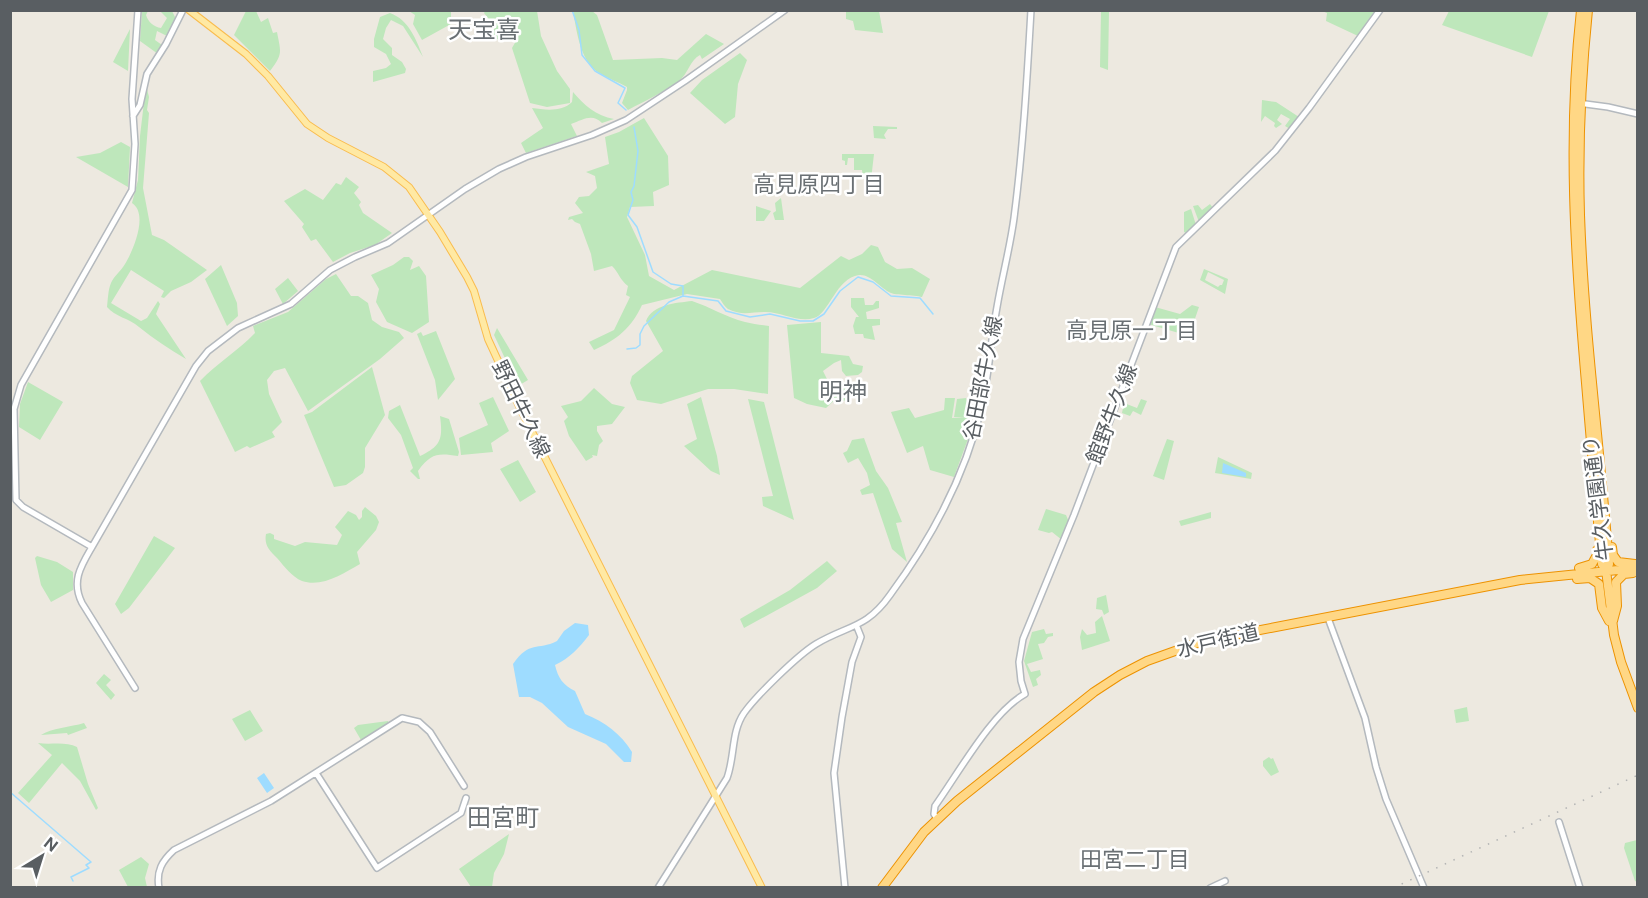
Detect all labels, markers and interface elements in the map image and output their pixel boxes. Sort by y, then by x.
district label: 天宝喜 [448,15,520,43]
district label: 高見原四丁目 [753,171,885,197]
street label: 谷田部牛久線 [958,314,1007,442]
district label: 高見原一丁目 [1066,317,1198,343]
street label: 野田牛久線 [487,356,556,461]
street label: 館野牛久線 [1081,360,1142,467]
district label: 明神 [819,377,867,405]
street label: 牛久学園通り [1577,434,1618,562]
street label: 水戸街道 [1174,619,1262,662]
district label: 田宮町 [467,803,539,831]
north arrow [12,826,72,886]
text: N [40,833,62,856]
district label: 田宮二丁目 [1080,846,1190,872]

